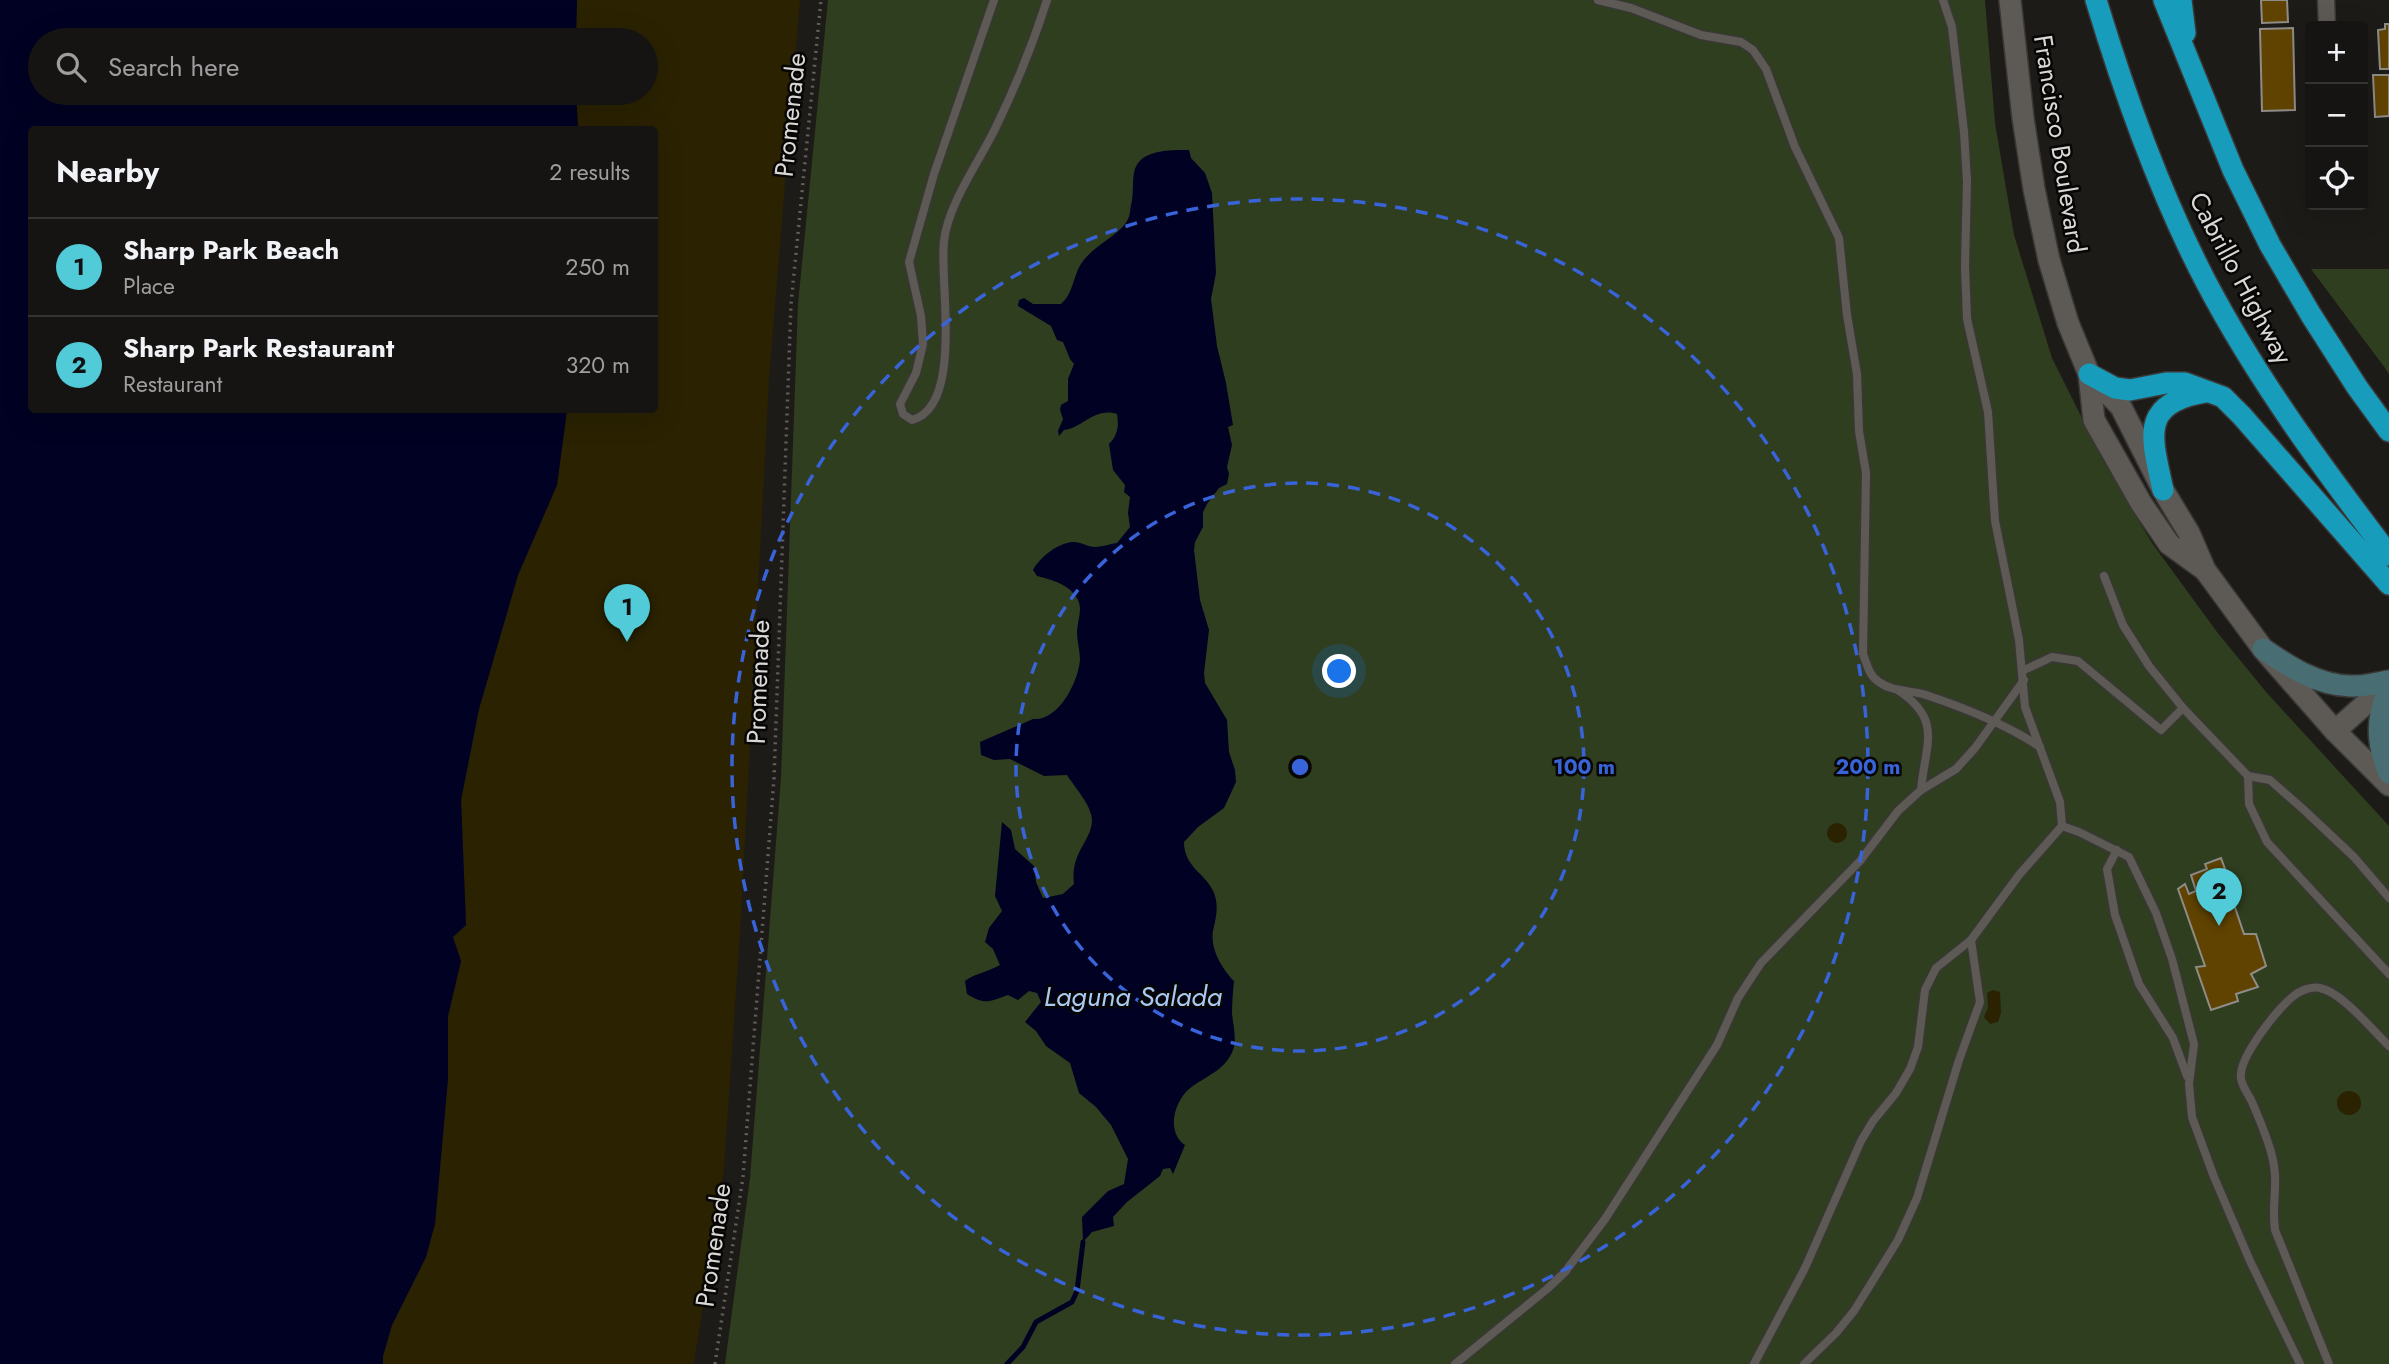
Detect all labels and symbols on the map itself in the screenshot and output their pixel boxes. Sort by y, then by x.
street label: Francisco Boulevard [2024,32,2096,256]
street label: Promenade [765,51,815,179]
street label: Cabrillo Highway [2180,185,2303,371]
pin: 1 [604,584,650,642]
street label: Promenade [737,619,779,745]
your location [1322,654,1356,688]
text: 100 m [1553,752,1615,782]
text: 200 m [1835,752,1901,782]
centre of rings [1288,755,1312,779]
pin: 2 [2196,868,2242,926]
water label: Laguna Salada [1044,976,1223,1017]
street label: Promenade [686,1181,740,1309]

